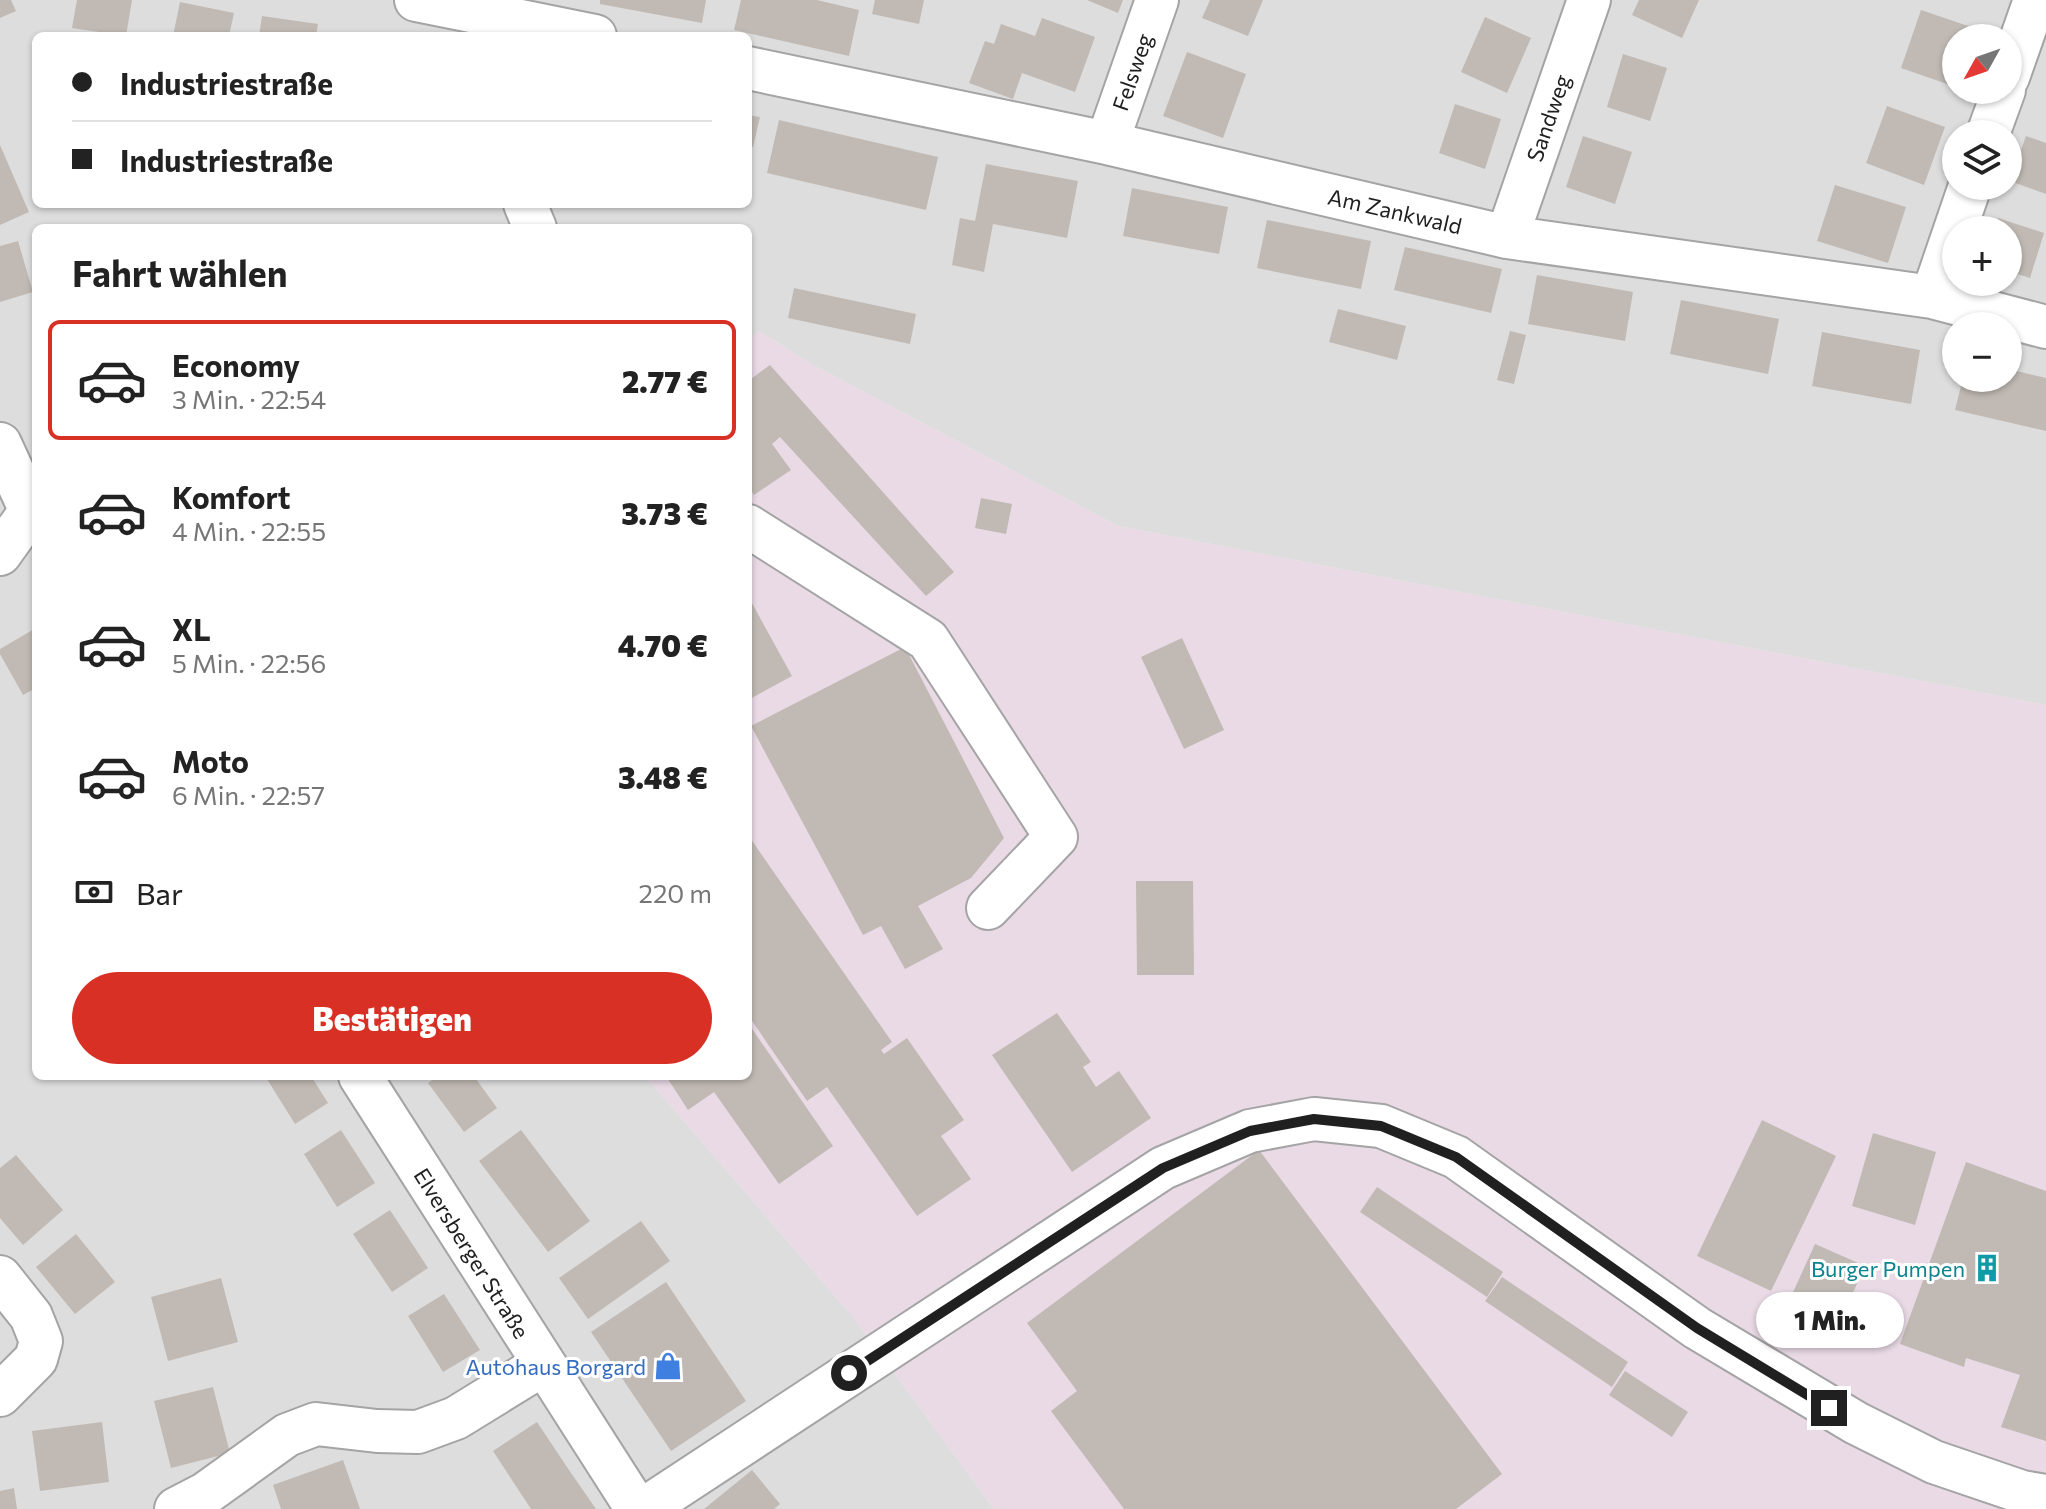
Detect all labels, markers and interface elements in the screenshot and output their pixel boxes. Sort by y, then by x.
north arrow [1942,24,2022,104]
map controls [1942,24,2022,392]
street label: Felsweg [1106,30,1158,114]
text: Industriestraße [120,64,333,101]
street label: Sandweg [1521,71,1576,165]
button: layers [1942,120,2022,200]
text: Industriestraße [120,141,333,178]
street label: Am Zankwald [1325,182,1465,240]
button: + [1942,216,2022,296]
text: Fahrt wählen [72,250,288,294]
button: − [1942,312,2022,392]
icon: car [76,344,148,416]
text: Economy [172,346,300,383]
text: 2.77 € [622,362,708,399]
text: 3 Min. · 22:54 [172,383,326,414]
icon: car [76,476,148,548]
text: Komfort [172,478,291,515]
text: 3.73 € [621,494,708,531]
text: 4 Min. · 22:55 [172,515,326,546]
icon: car [76,608,148,680]
text: XL [172,610,211,647]
text: 4.70 € [618,626,708,663]
text: 5 Min. · 22:56 [172,647,326,678]
icon: car [76,740,148,812]
text: Moto [172,742,249,779]
text: 3.48 € [618,758,708,795]
text: 6 Min. · 22:57 [172,779,325,810]
icon: cash [72,870,116,914]
text: Bar [136,874,183,911]
text: 220 m [639,877,712,908]
button: Bestätigen [72,972,712,1064]
street label: Elversberger Straße [409,1163,535,1343]
building icon: Burger Pumpen [1972,1253,2002,1283]
place label: Burger Pumpen [1811,1255,1965,1282]
callout: 1 Min. [1755,1292,1903,1348]
text: 1 Min. [1794,1304,1866,1335]
shop icon: Autohaus Borgard [653,1351,683,1381]
place label: Autohaus Borgard [466,1353,646,1380]
route start [831,1355,867,1391]
route end [1811,1390,1847,1426]

